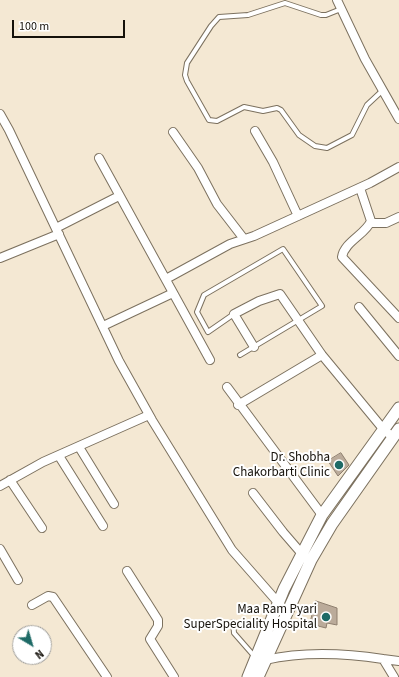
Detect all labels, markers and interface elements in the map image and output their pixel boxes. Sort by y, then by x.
scale bar [14,12,127,38]
text: 100 m [19,18,49,35]
place label: Dr. Shobha Chakorbarti Clinic [233,450,330,481]
marker: Dr. Shobha Chakorbarti Clinic [333,459,345,471]
place label: Maa Ram Pyari SuperSpeciality Hospital [184,602,317,633]
marker: Maa Ram Pyari SuperSpeciality Hospital [320,611,332,623]
north arrow [12,625,52,665]
text: N [32,646,47,662]

